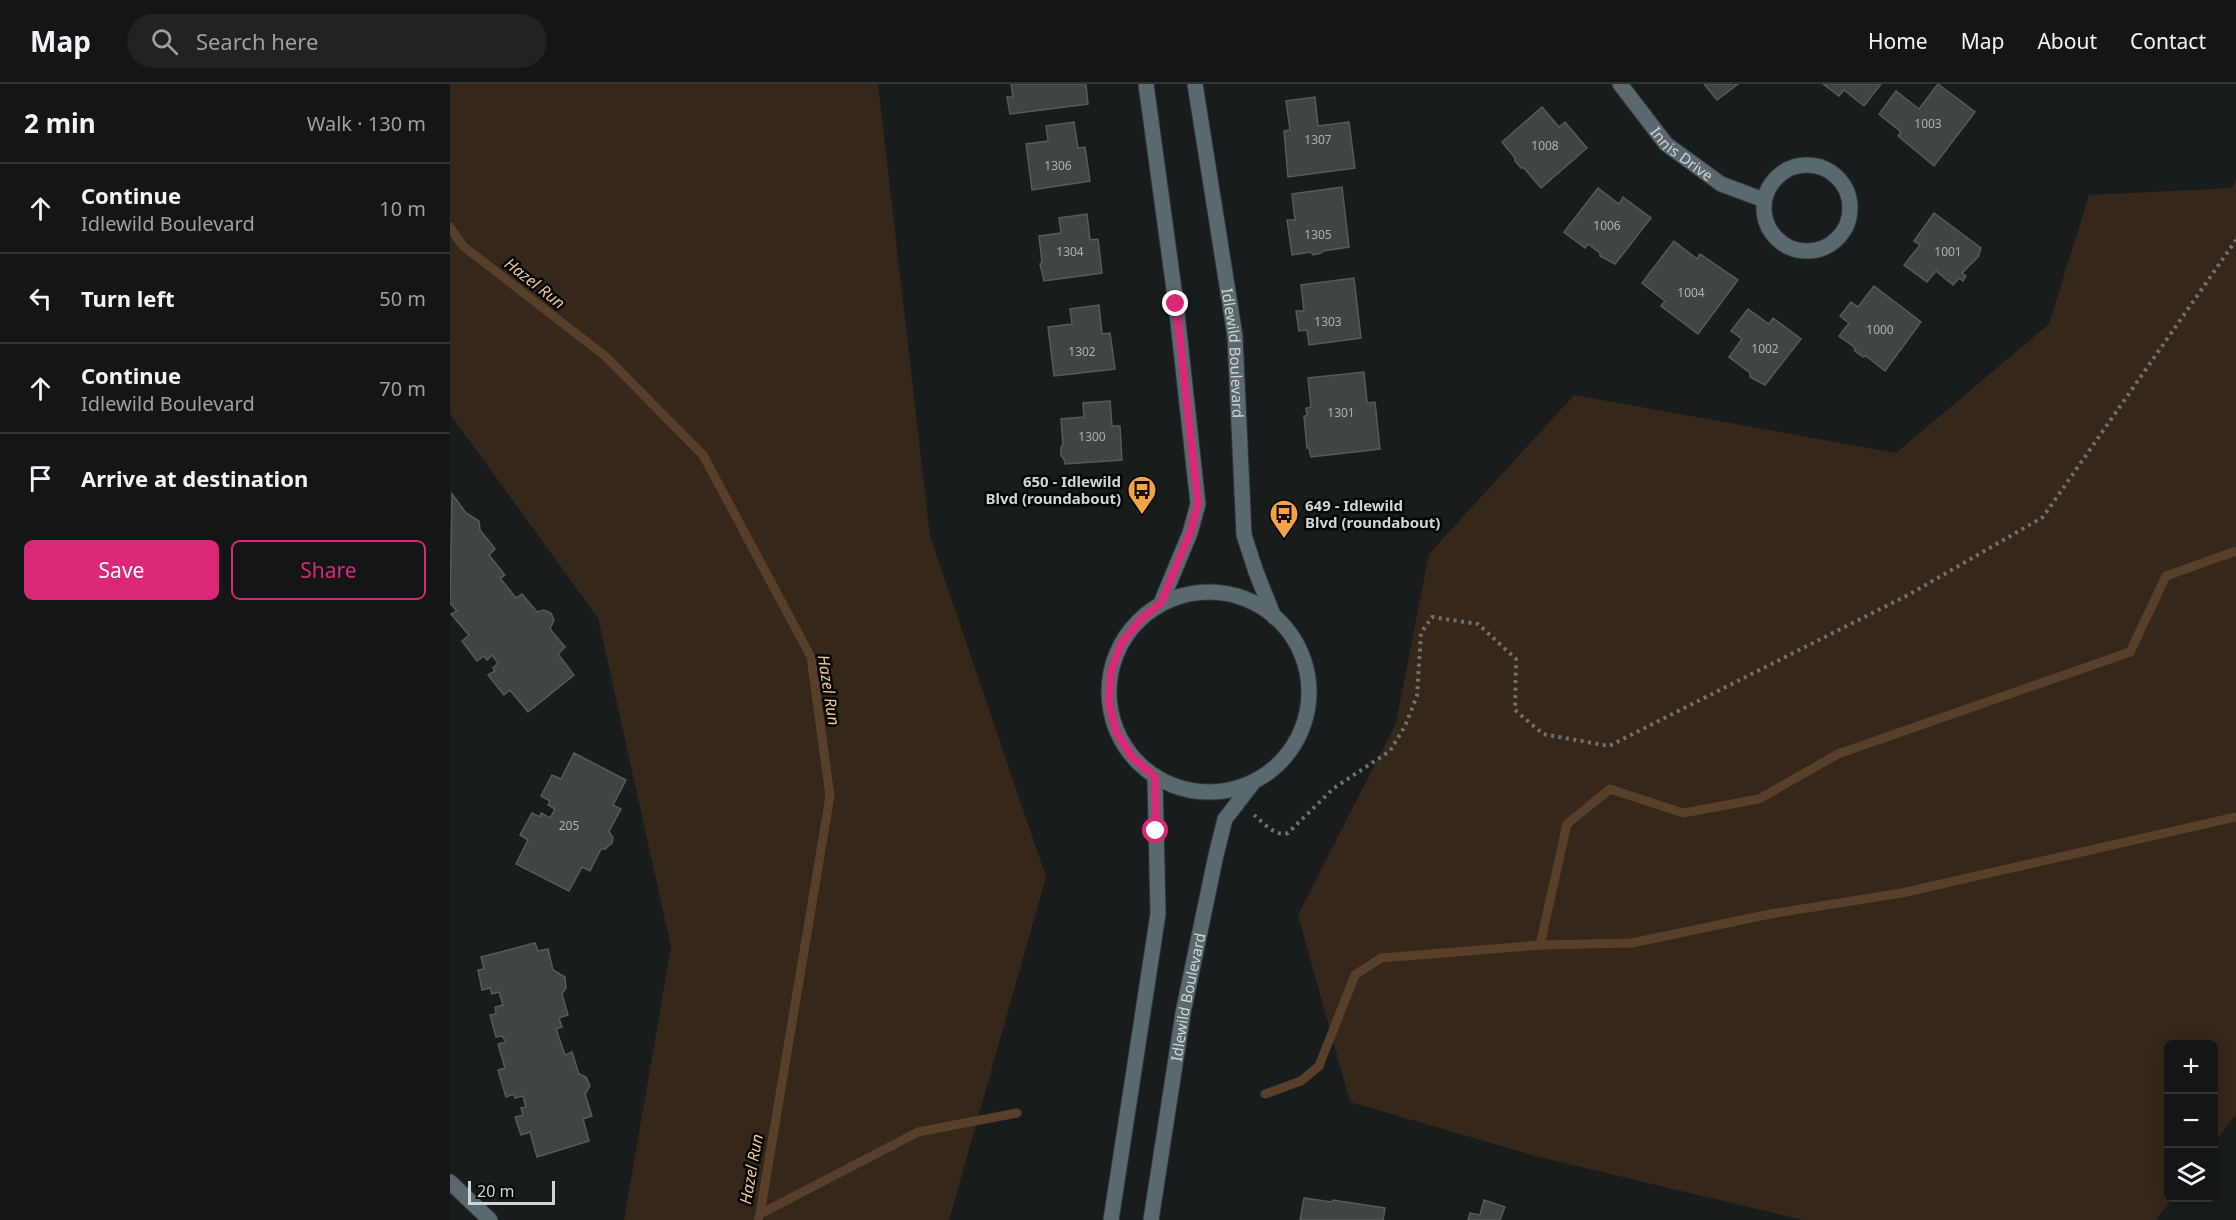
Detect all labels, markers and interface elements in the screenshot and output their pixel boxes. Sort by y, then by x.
search box [127,14,547,68]
text: Map [30,22,91,60]
icon: search [148,25,181,58]
text: Search here [196,26,318,56]
text: Home [1868,27,1928,55]
text: Map [1961,27,2004,55]
text: About [2037,27,2097,55]
text: Contact [2130,27,2206,55]
text: 2 min [24,105,96,141]
text: Walk · 130 m [307,110,426,137]
house number: 1003 [1914,115,1942,132]
street label: Innis Drive [1646,122,1717,185]
house number: 1307 [1304,131,1332,148]
house number: 1008 [1531,137,1559,154]
house number: 1306 [1044,157,1072,174]
text: Continue [81,180,181,210]
icon: ahead [24,192,57,225]
text: 10 m [379,195,426,222]
text: Idlewild Boulevard [81,210,255,237]
house number: 1006 [1593,217,1621,234]
house number: 1305 [1304,226,1332,243]
house number: 1304 [1056,243,1084,260]
house number: 1001 [1934,243,1962,260]
water label: Hazel Run [500,252,570,314]
icon: left [24,282,57,315]
text: Turn left [81,283,175,313]
house number: 1004 [1677,284,1705,301]
text: 50 m [379,285,426,312]
street label: Idlewild Boulevard [1218,287,1249,418]
route end [1162,290,1188,316]
house number: 1303 [1314,313,1342,330]
house number: 1000 [1866,321,1894,338]
house number: 1002 [1751,340,1779,357]
house number: 1302 [1068,343,1096,360]
text: Continue [81,360,181,390]
icon: ahead [24,372,57,405]
text: 70 m [379,375,426,402]
text: Idlewild Boulevard [81,390,255,417]
house number: 1301 [1327,404,1355,421]
house number: 1300 [1078,428,1106,445]
icon: arrive [24,462,57,495]
text: Arrive at destination [81,463,308,493]
place label: 650 - Idlewild Blvd (roundabout) [986,471,1121,508]
bus stop icon: 650 - Idlewild Blvd (roundabout) [1126,474,1158,516]
place label: 649 - Idlewild Blvd (roundabout) [1305,495,1440,532]
bus stop icon: 649 - Idlewild Blvd (roundabout) [1268,498,1300,540]
button: Save [24,540,219,600]
button: Share [231,540,426,600]
water label: Hazel Run [813,653,845,727]
house number: 205 [559,817,579,834]
route start [1142,817,1168,843]
street label: Idlewild Boulevard [1166,931,1210,1063]
map controls [2164,1040,2218,1202]
button: + [2164,1040,2218,1094]
button: − [2164,1094,2218,1148]
water label: Hazel Run [734,1132,768,1206]
button: layers [2164,1148,2218,1202]
scale bar [468,1178,555,1206]
text: 20 m [477,1180,514,1202]

